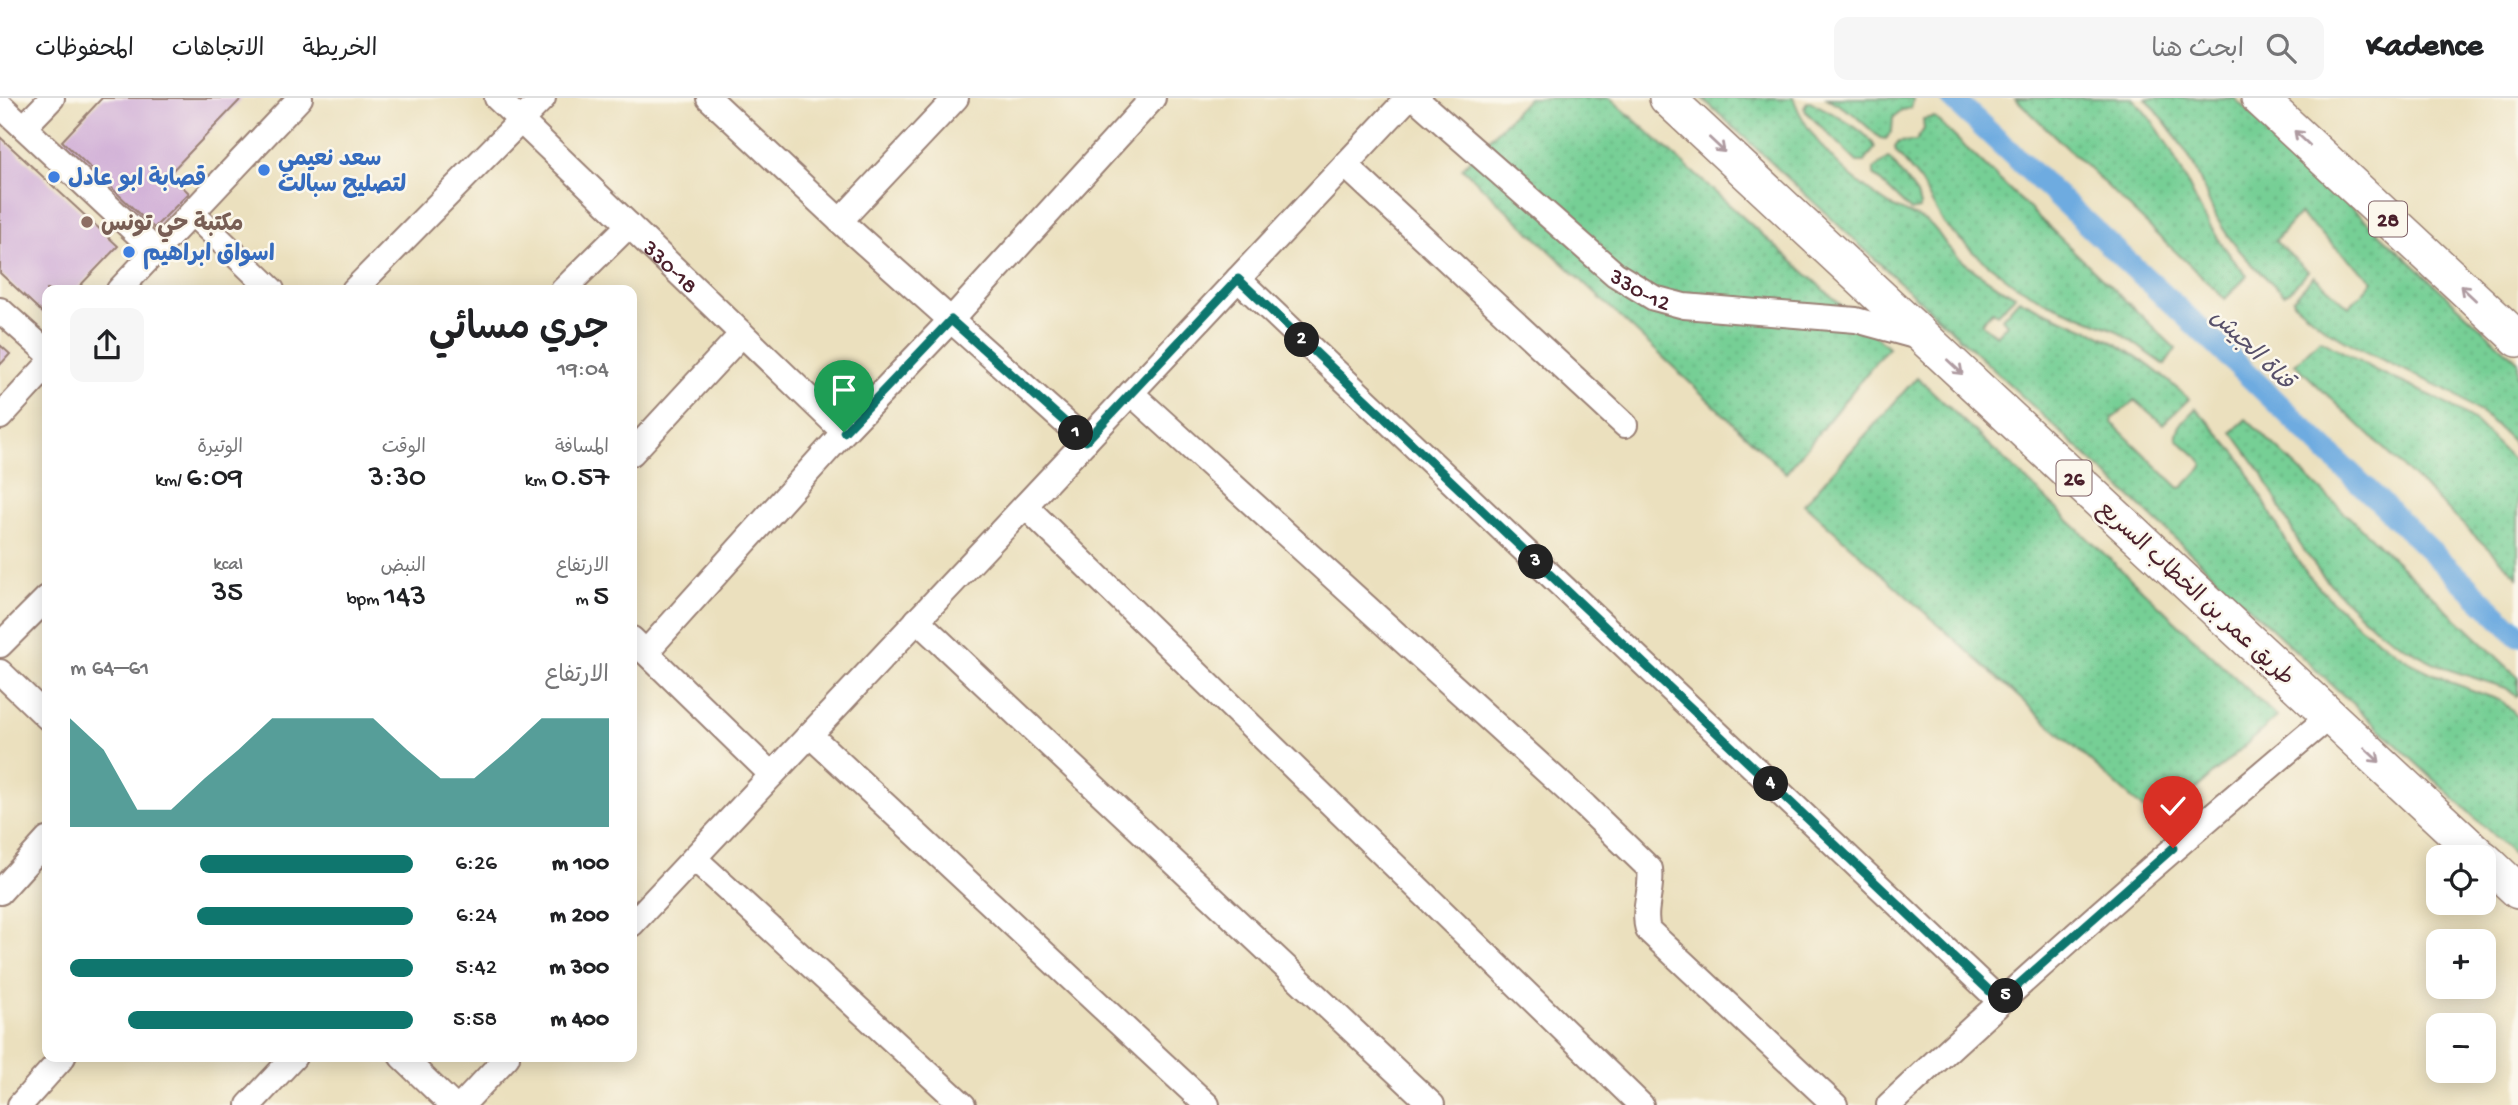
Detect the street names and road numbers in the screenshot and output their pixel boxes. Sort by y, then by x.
road number: 28 [2369,202,2407,236]
street label: 330-18 [635,235,702,301]
street label: 330-12 [1603,263,1672,319]
road number: 26 [2056,460,2092,496]
street label: طريق عمر بن الخطاب السريع [2091,496,2299,693]

